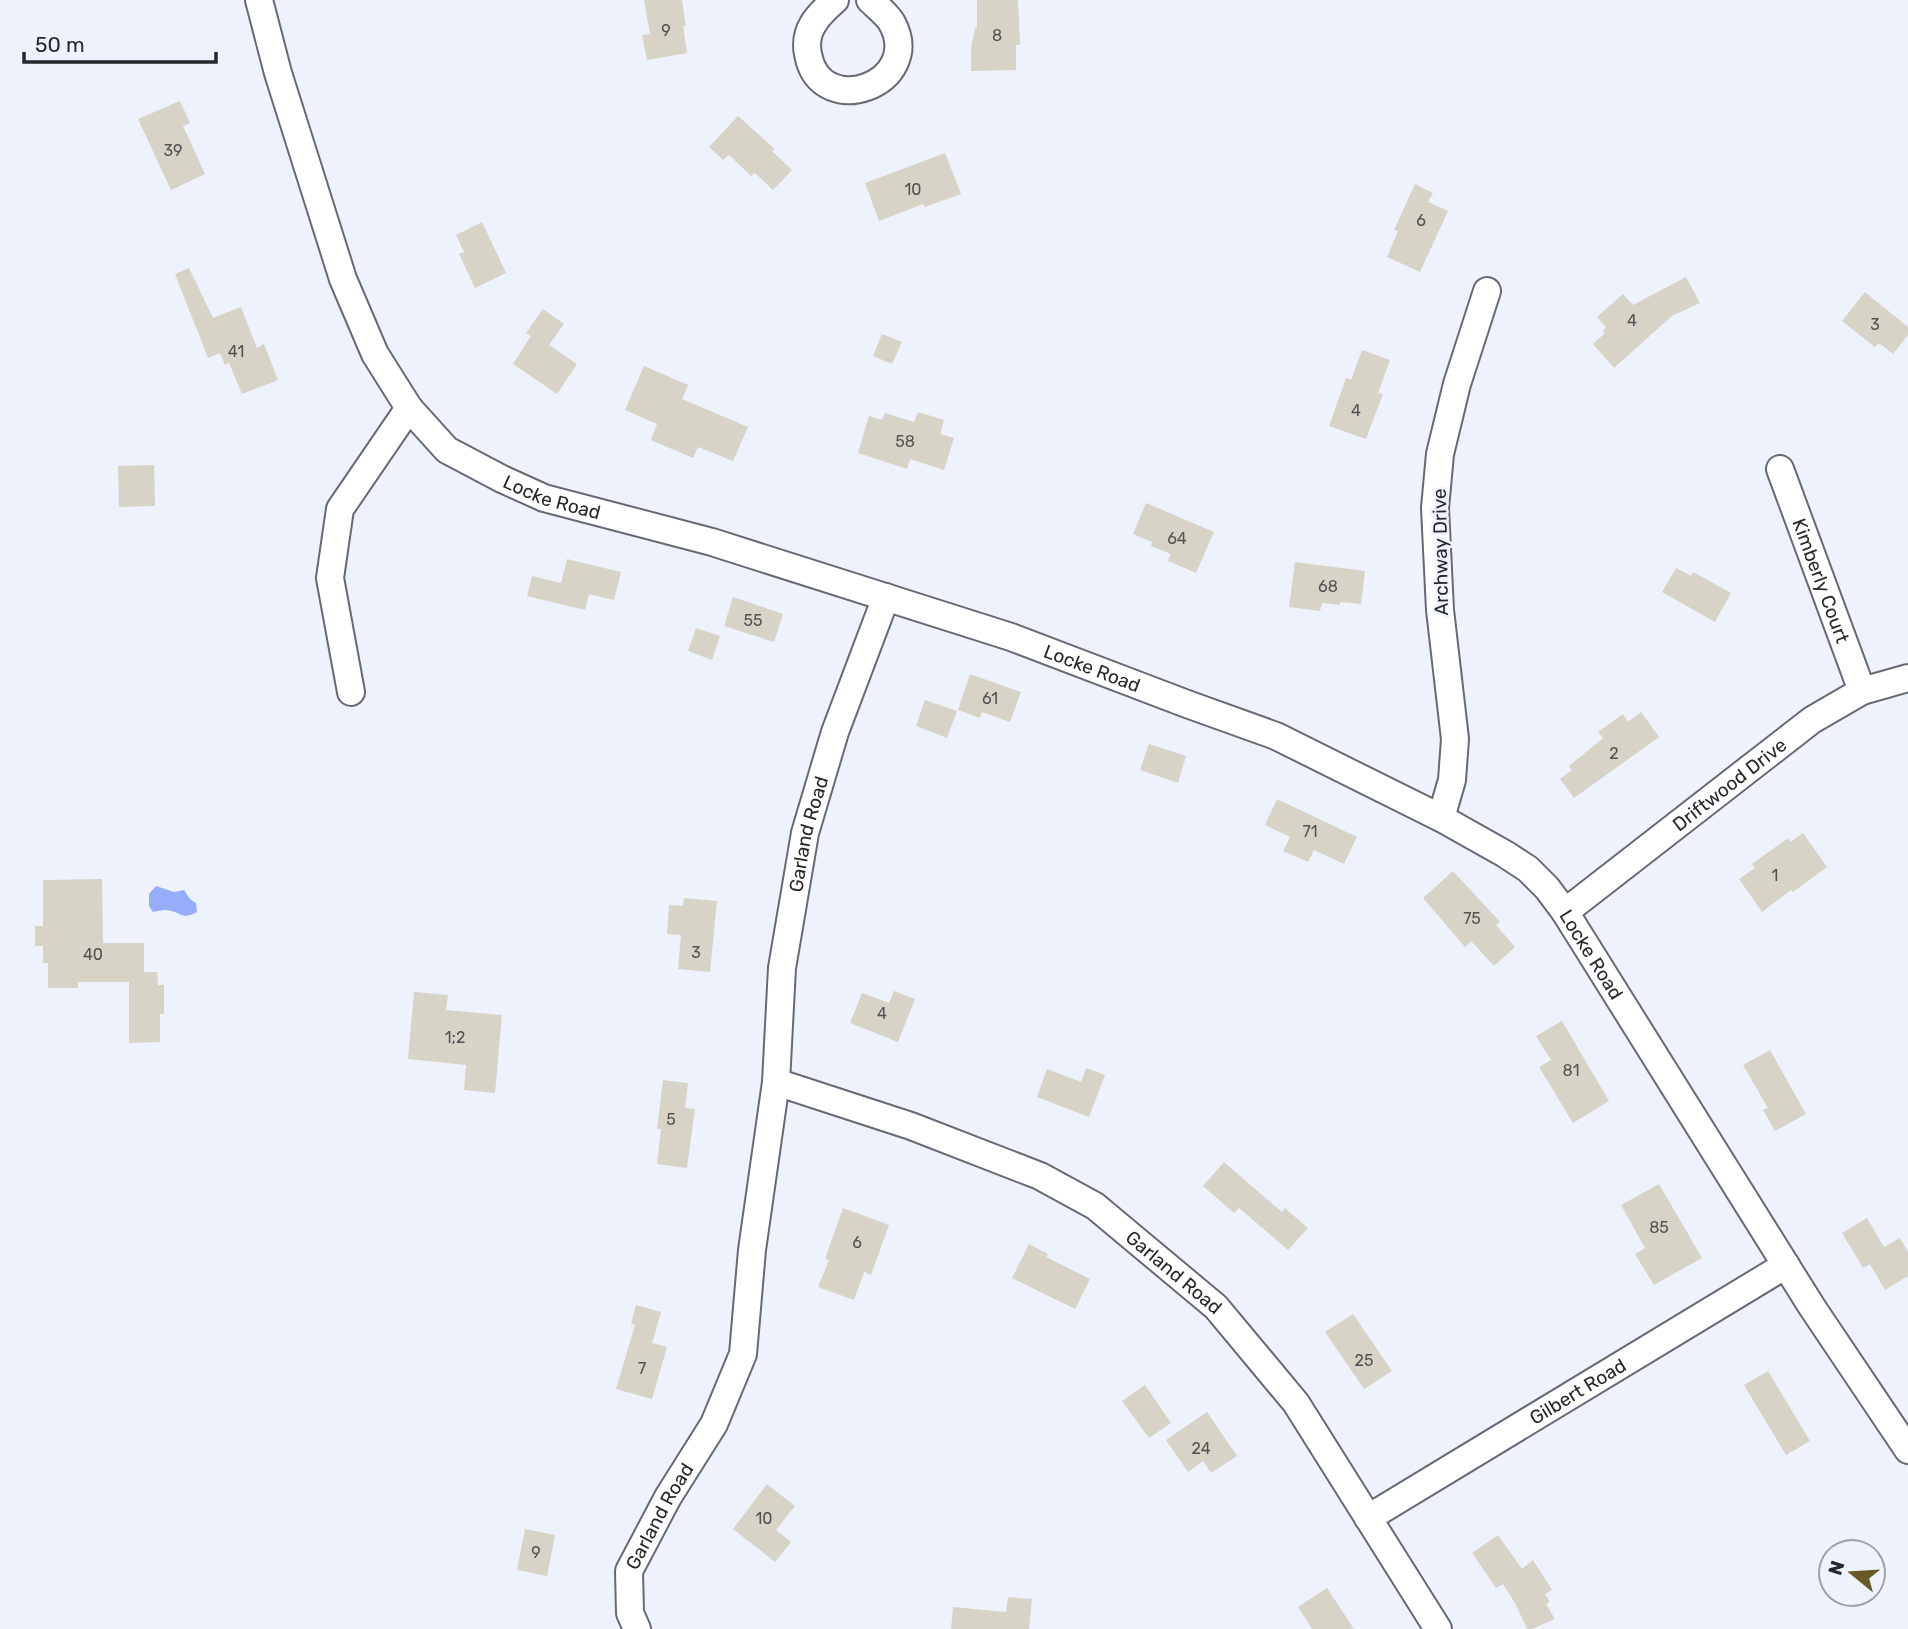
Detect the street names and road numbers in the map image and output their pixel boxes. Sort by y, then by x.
street label: Locke Road [499,470,603,524]
street label: Archway Drive [1428,488,1453,616]
street label: Kimberly Court [1787,515,1854,647]
street label: Locke Road [1040,640,1144,697]
street label: Driftwood Drive [1668,733,1791,836]
street label: Garland Road [784,774,833,894]
street label: Locke Road [1554,905,1628,1004]
street label: Garland Road [1121,1226,1227,1319]
street label: Gilbert Road [1525,1354,1630,1429]
street label: Garland Road [621,1459,698,1574]

